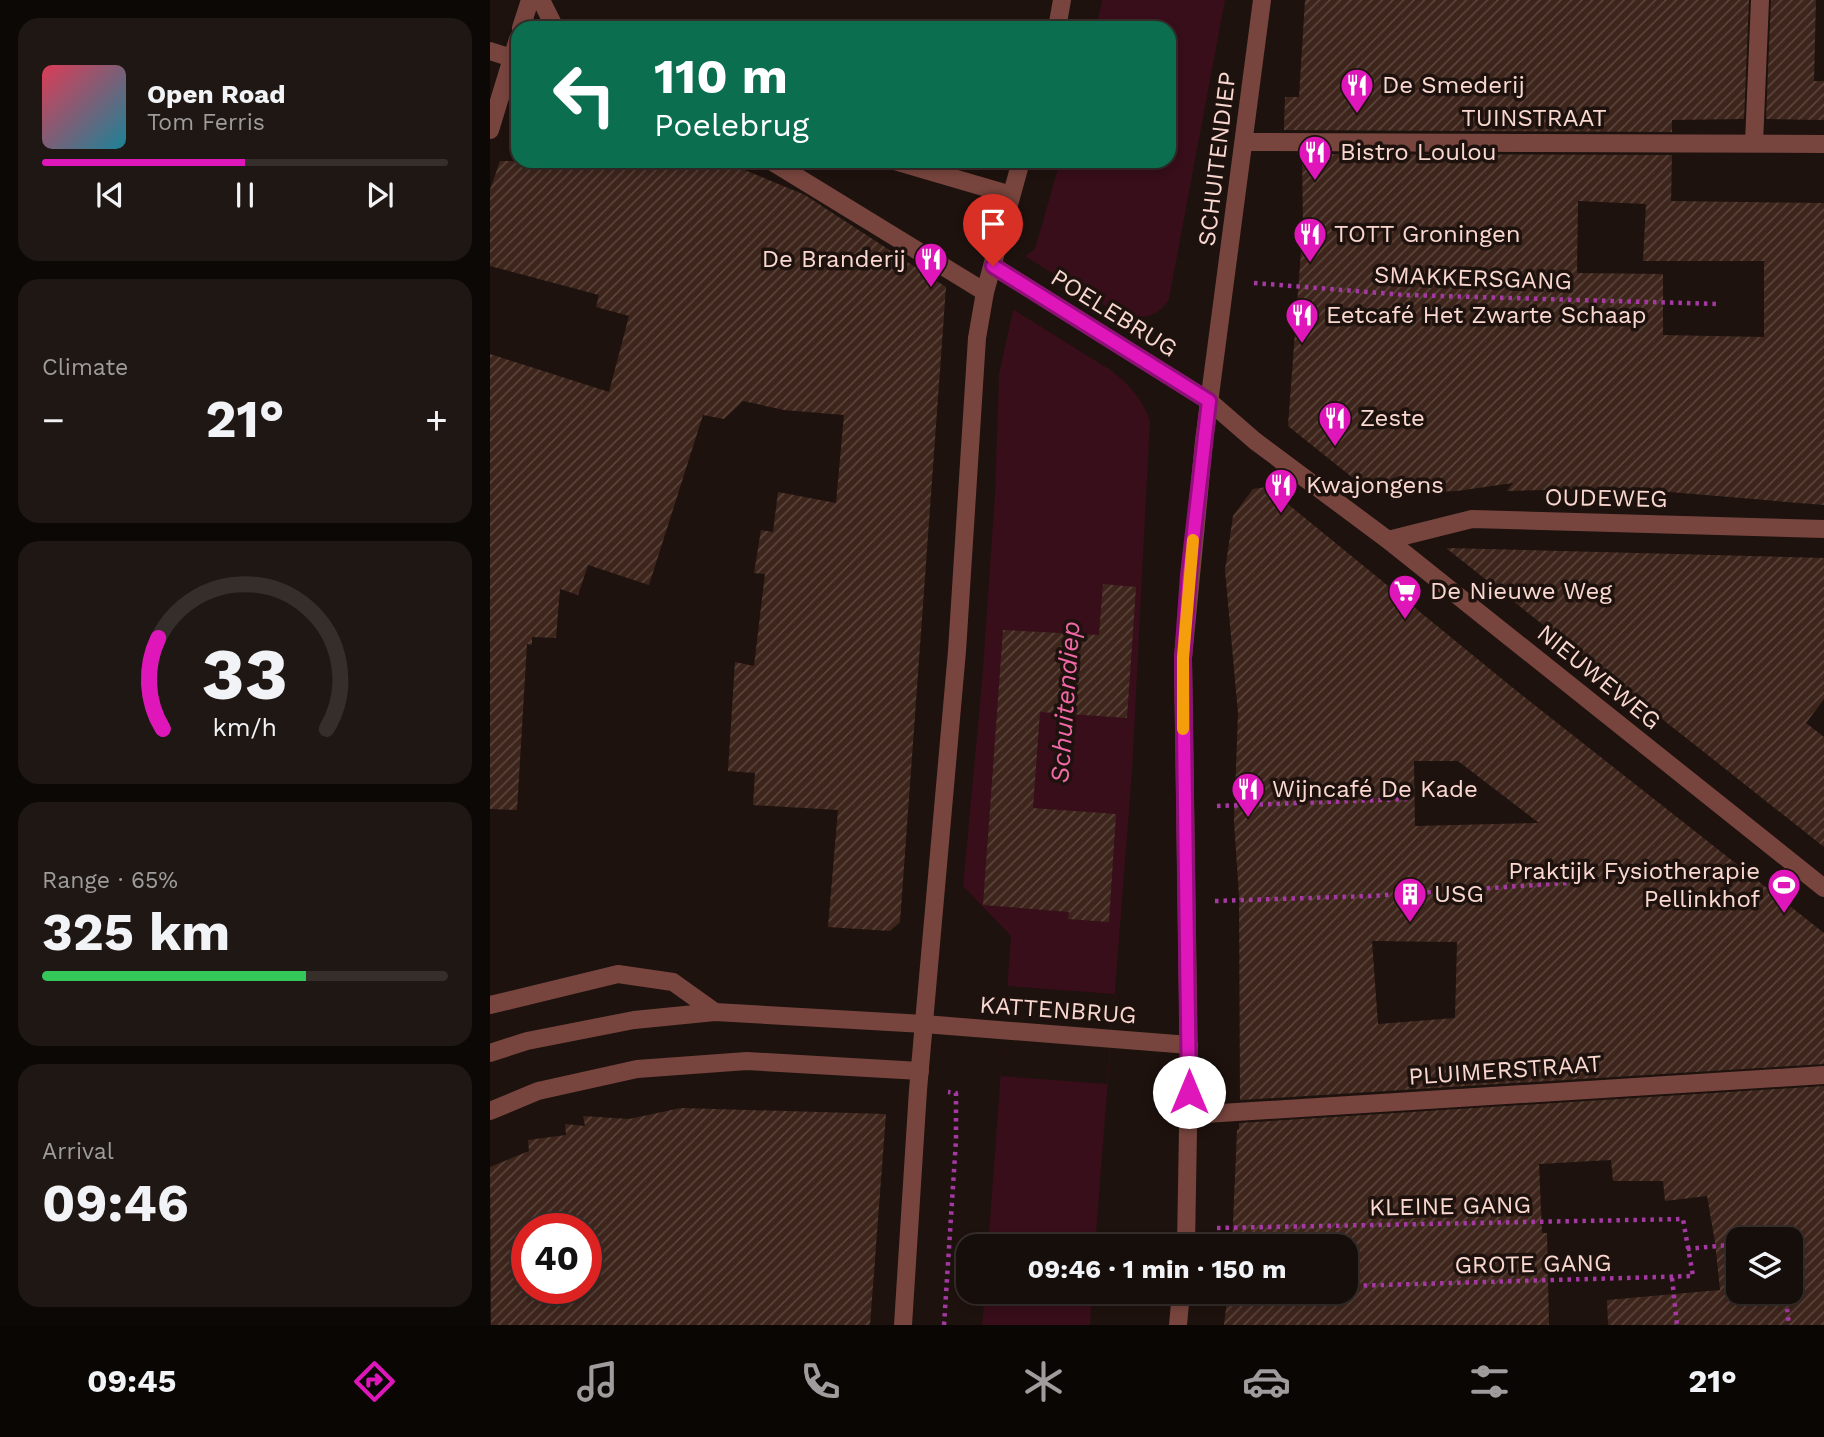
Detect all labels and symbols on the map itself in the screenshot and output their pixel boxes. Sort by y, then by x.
restaurant icon: De Smederij [1338,66,1376,115]
street label: SCHUITENDIEP [1192,70,1242,248]
place label: De Smederij [1382,71,1525,99]
street label: TUINSTRAAT [1461,104,1607,132]
restaurant icon: Bistro Loulou [1296,133,1334,182]
place label: Bistro Loulou [1340,138,1497,166]
pin [963,194,1023,266]
restaurant icon: TOTT Groningen [1291,215,1329,264]
place label: TOTT Groningen [1334,220,1521,248]
restaurant icon: De Branderij [912,240,950,289]
place label: De Branderij [762,245,906,273]
street label: SMAKKERSGANG [1374,261,1572,295]
street label: POELEBRUG [1046,263,1182,363]
restaurant icon: Eetcafé Het Zwarte Schaap [1283,296,1321,345]
place label: Eetcafé Het Zwarte Schaap [1326,301,1647,329]
restaurant icon: Zeste [1316,399,1354,448]
place label: Zeste [1360,404,1425,432]
restaurant icon: Kwajongens [1262,466,1300,515]
place label: Kwajongens [1306,471,1444,499]
street label: OUDEWEG [1544,483,1668,513]
supermarket icon: De Nieuwe Weg [1386,572,1424,621]
place label: De Nieuwe Weg [1430,577,1612,605]
street label: NIEUWEWEG [1532,619,1666,735]
water label: Schuitendiep [1044,620,1086,784]
restaurant icon: Wijncafé De Kade [1229,770,1267,819]
place label: Wijncafé De Kade [1272,775,1478,803]
place label: Praktijk Fysiotherapie Pellinkhof [1508,857,1761,913]
sports icon: Praktijk Fysiotherapie Pellinkhof [1765,866,1803,915]
building icon: USG [1391,875,1429,924]
place label: USG [1434,880,1484,908]
street label: KATTENBRUG [979,991,1137,1029]
street label: PLUIMERSTRAAT [1407,1049,1603,1091]
position arrow [1152,1055,1226,1129]
street label: KLEINE GANG [1369,1191,1531,1221]
speed limit sign: 40 [511,1213,602,1304]
street label: GROTE GANG [1454,1249,1612,1279]

